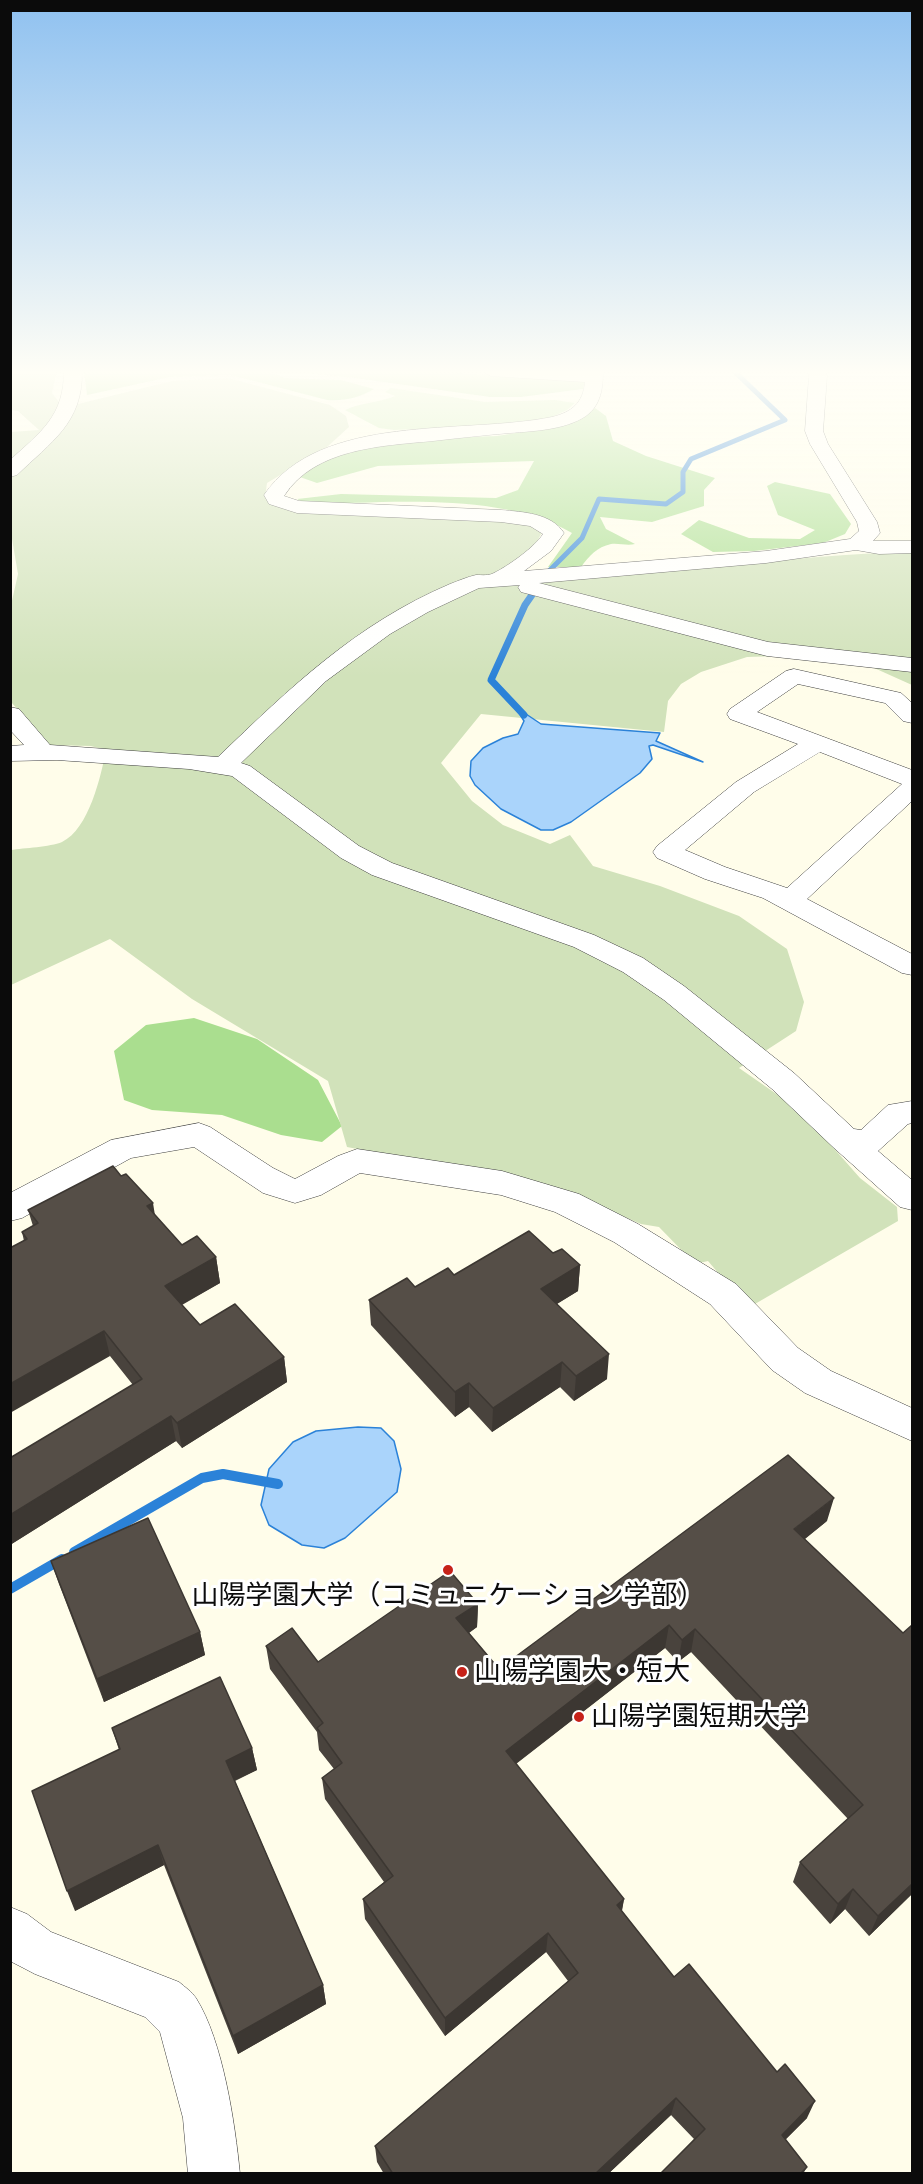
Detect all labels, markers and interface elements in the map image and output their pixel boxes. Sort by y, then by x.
marker: 山陽学園大学（コミュニケーション学部） [441,1563,455,1577]
place label: 山陽学園大学（コミュニケーション学部） [192,1580,704,1612]
place label: 山陽学園大・短大 [474,1656,690,1688]
marker: 山陽学園大・短大 [455,1665,469,1679]
place label: 山陽学園短期大学 [591,1701,807,1733]
marker: 山陽学園短期大学 [572,1710,586,1724]

